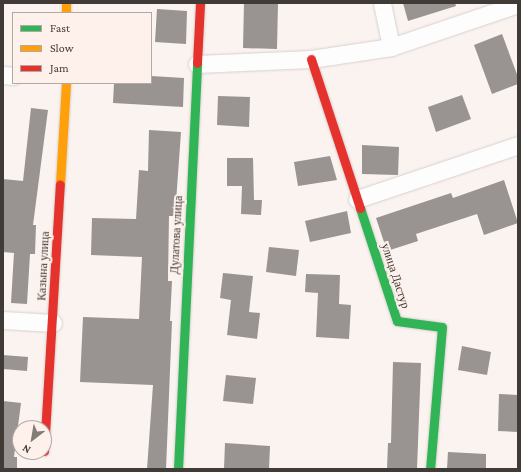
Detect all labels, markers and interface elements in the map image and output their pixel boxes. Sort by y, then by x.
legend [12,12,152,84]
text: Fast [50,21,70,35]
text: Slow [50,41,74,55]
text: Jam [50,61,69,75]
street label: Дулатова улица [168,195,186,275]
street label: Казына улица [35,231,53,301]
street label: улица Дастур [378,242,412,310]
north arrow [12,420,52,460]
text: N [20,442,33,457]

